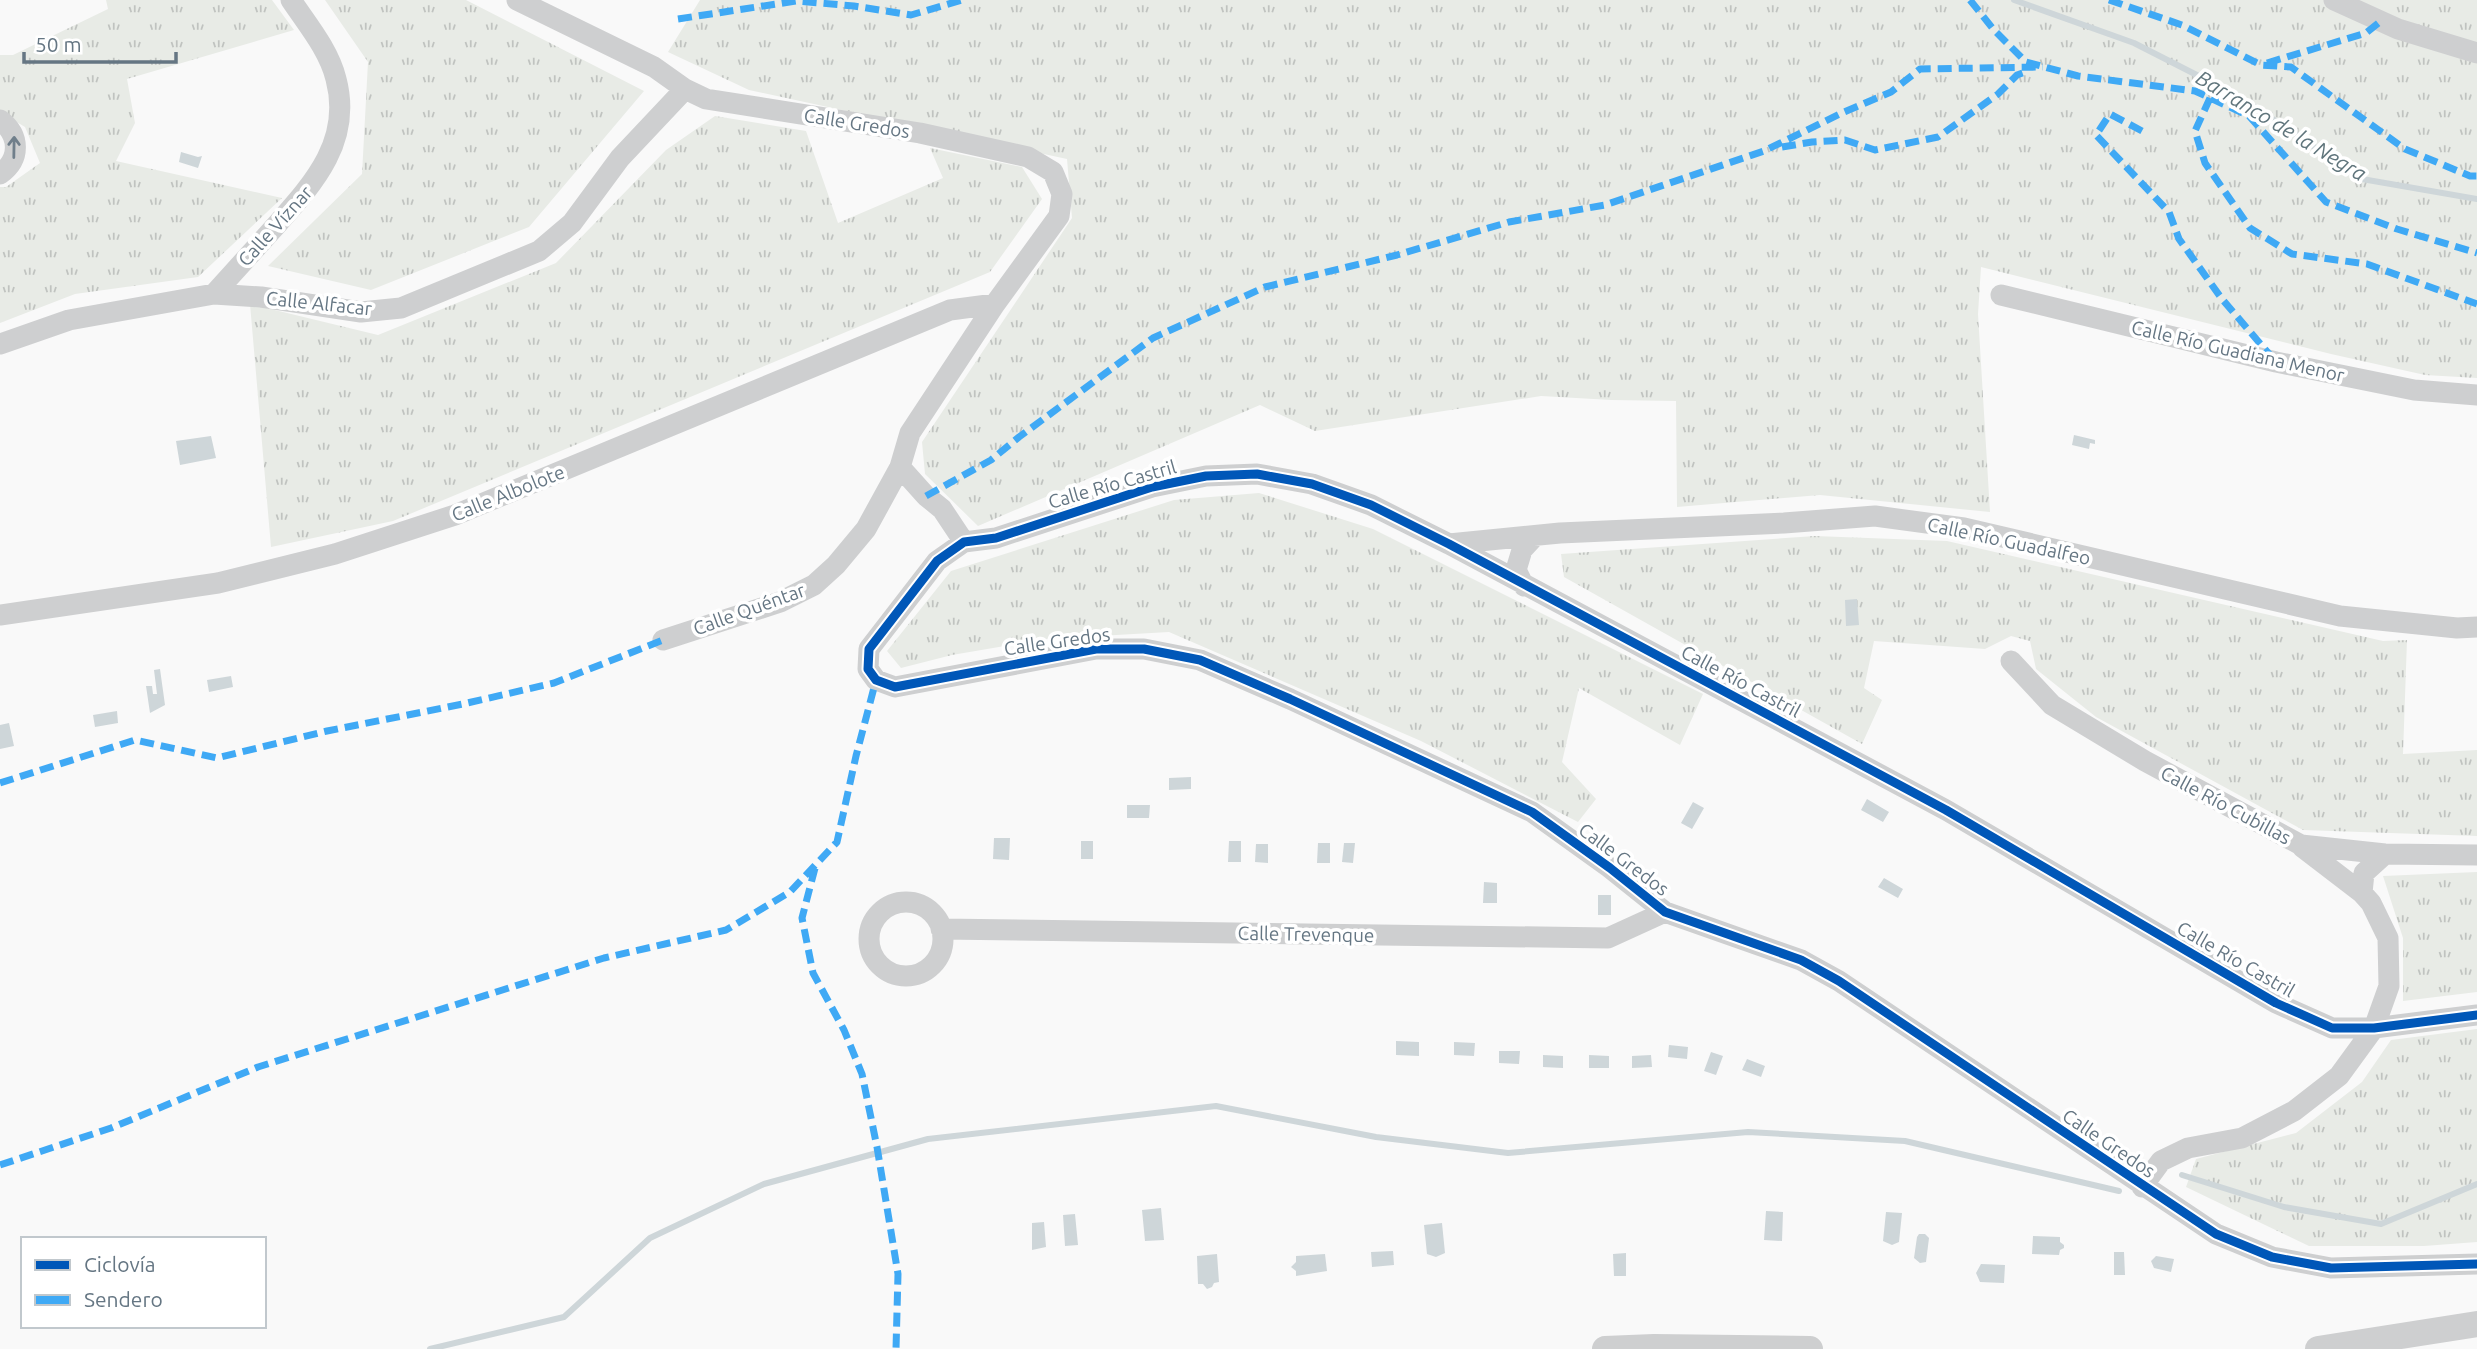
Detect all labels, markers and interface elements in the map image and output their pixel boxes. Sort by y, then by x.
scale bar [24,21,177,65]
text: 50 m [35,32,82,56]
water label: Barranco de la Negra [2192,65,2371,185]
street label: Calle Gredos [802,104,912,142]
one-way arrow [7,136,21,159]
street label: Calle Víznar [233,181,317,271]
street label: Calle Alfacar [265,287,373,319]
street label: Calle Río Guadiana Menor [2129,316,2347,386]
street label: Calle Río Castril [1045,455,1179,513]
street label: Calle Albolote [448,460,568,526]
street label: Calle Río Guadalfeo [1925,513,2093,569]
street label: Calle Quéntar [690,579,808,639]
street label: Calle Gredos [1002,623,1112,659]
street label: Calle Río Castril [1678,640,1805,722]
street label: Calle Río Cubillas [2157,761,2295,849]
street label: Calle Gredos [1575,818,1673,900]
street label: Calle Río Castril [2173,916,2299,1002]
street label: Calle Trevenque [1237,922,1375,946]
street label: Calle Gredos [2059,1104,2159,1182]
legend [21,1237,266,1328]
text: Ciclovía [84,1252,156,1276]
text: Sendero [84,1287,163,1311]

